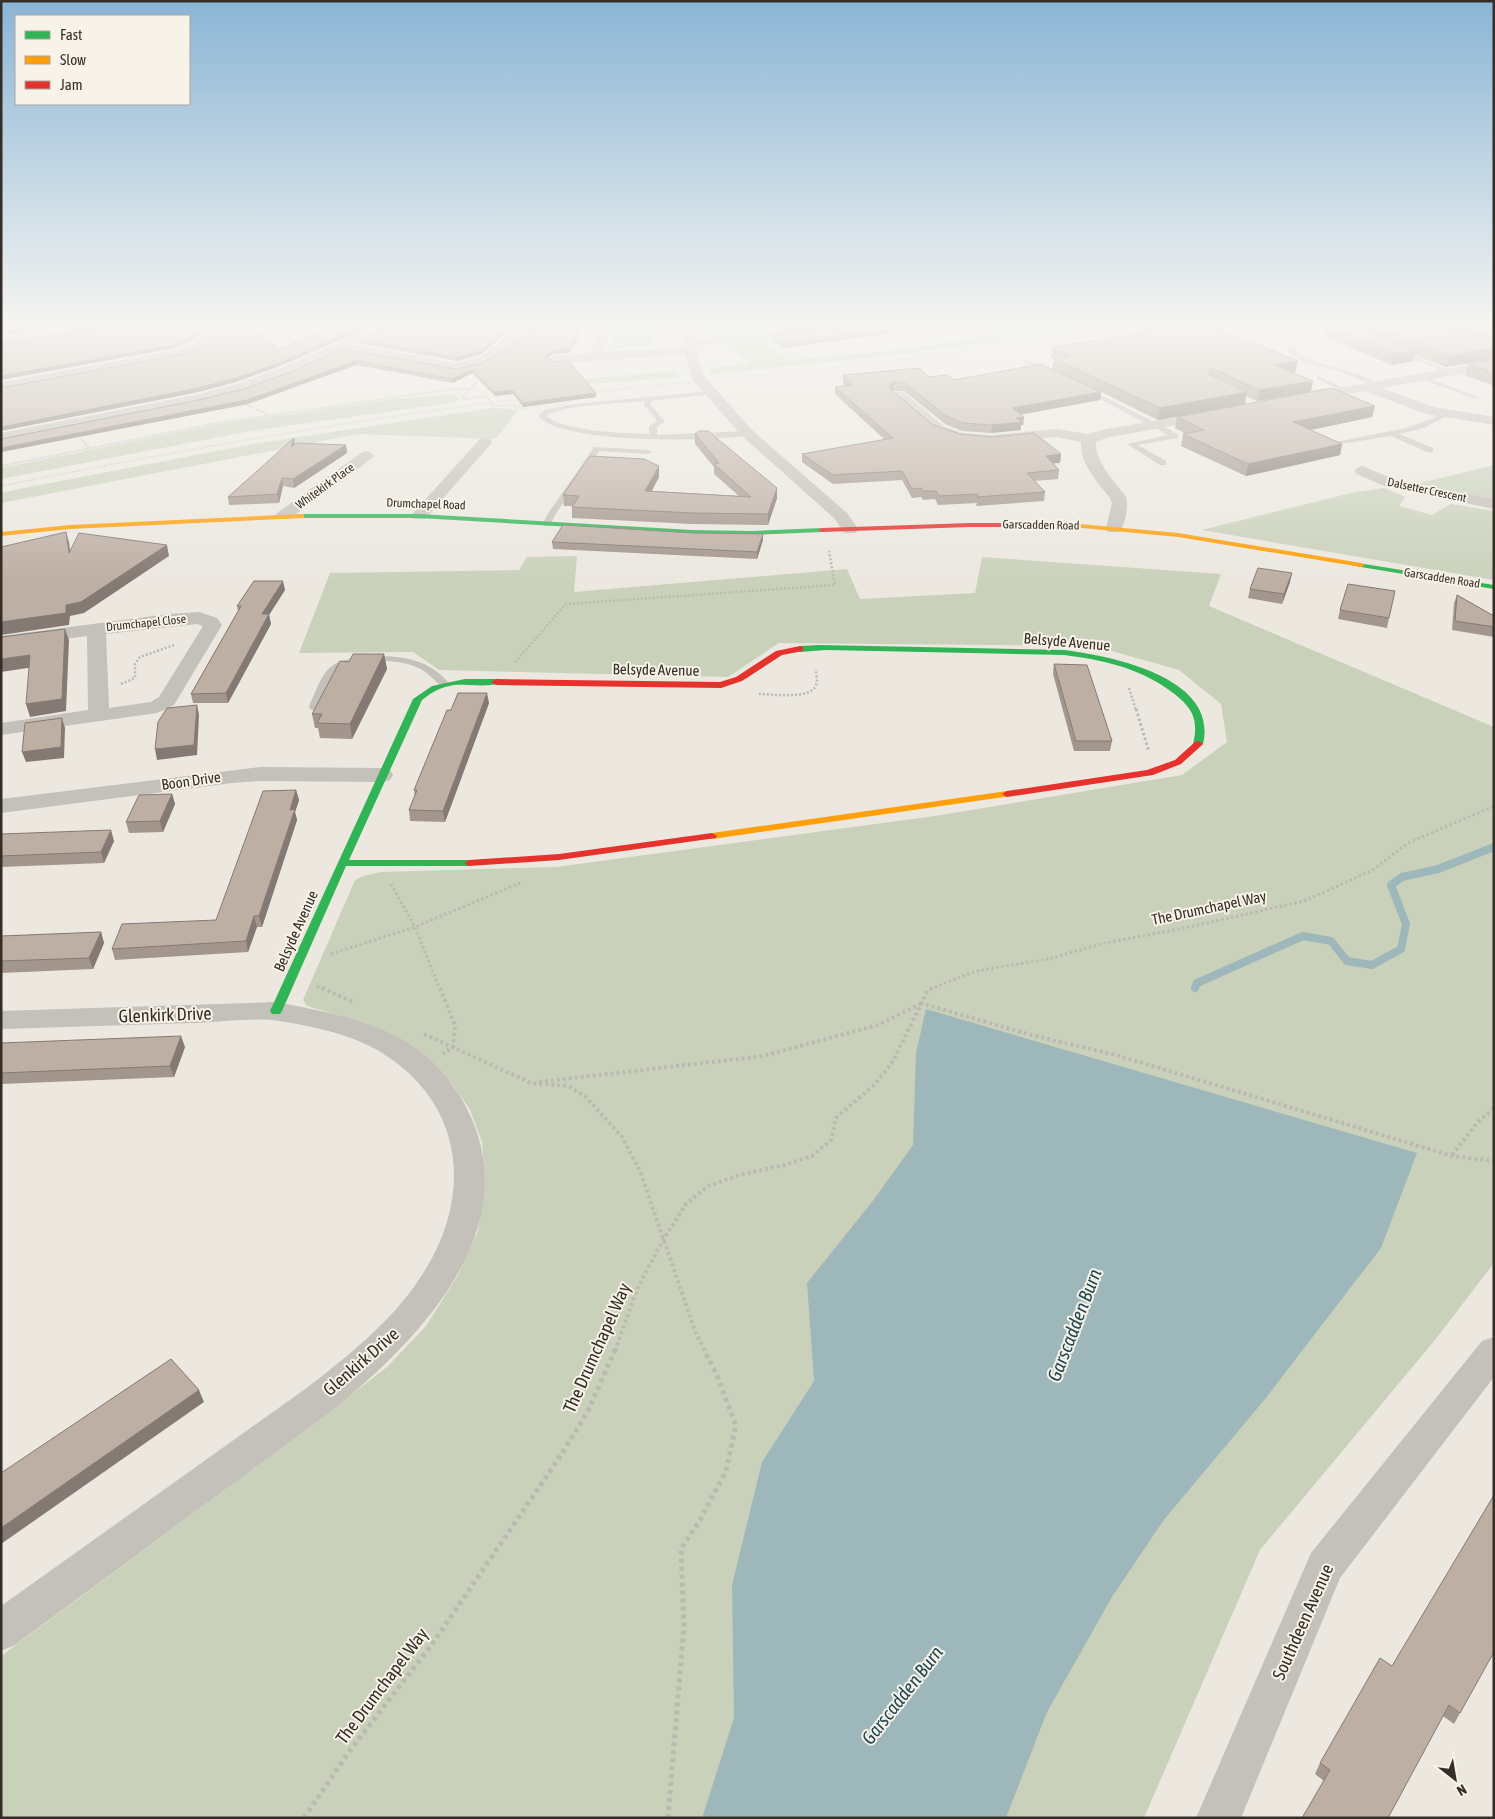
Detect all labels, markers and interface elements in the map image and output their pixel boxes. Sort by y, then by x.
legend [15,15,190,105]
text: Fast [60,26,82,43]
text: Slow [60,51,86,68]
text: Jam [60,76,83,93]
street label: Whitekirk Place [293,460,357,512]
street label: Dalsetter Crescent [1386,475,1468,505]
street label: Drumchapel Road [386,496,466,512]
street label: Garscadden Road [1002,517,1080,533]
street label: Garscadden Road [1403,565,1481,591]
street label: Drumchapel Close [105,612,187,634]
street label: Belsyde Avenue [1023,629,1111,654]
street label: Belsyde Avenue [613,660,700,679]
street label: Boon Drive [160,768,222,793]
street label: The Drumchapel Way [1150,887,1268,928]
street label: Belsyde Avenue [270,888,321,974]
street label: Glenkirk Drive [118,1002,212,1027]
water label: Garscadden Burn [1042,1266,1106,1384]
street label: The Drumchapel Way [558,1280,635,1416]
street label: Glenkirk Drive [319,1323,403,1400]
street label: Southdeen Avenue [1268,1561,1337,1683]
street label: The Drumchapel Way [331,1623,432,1748]
water label: Garscadden Burn [857,1642,947,1748]
north arrow [1430,1754,1480,1804]
text: N [1454,1781,1469,1799]

